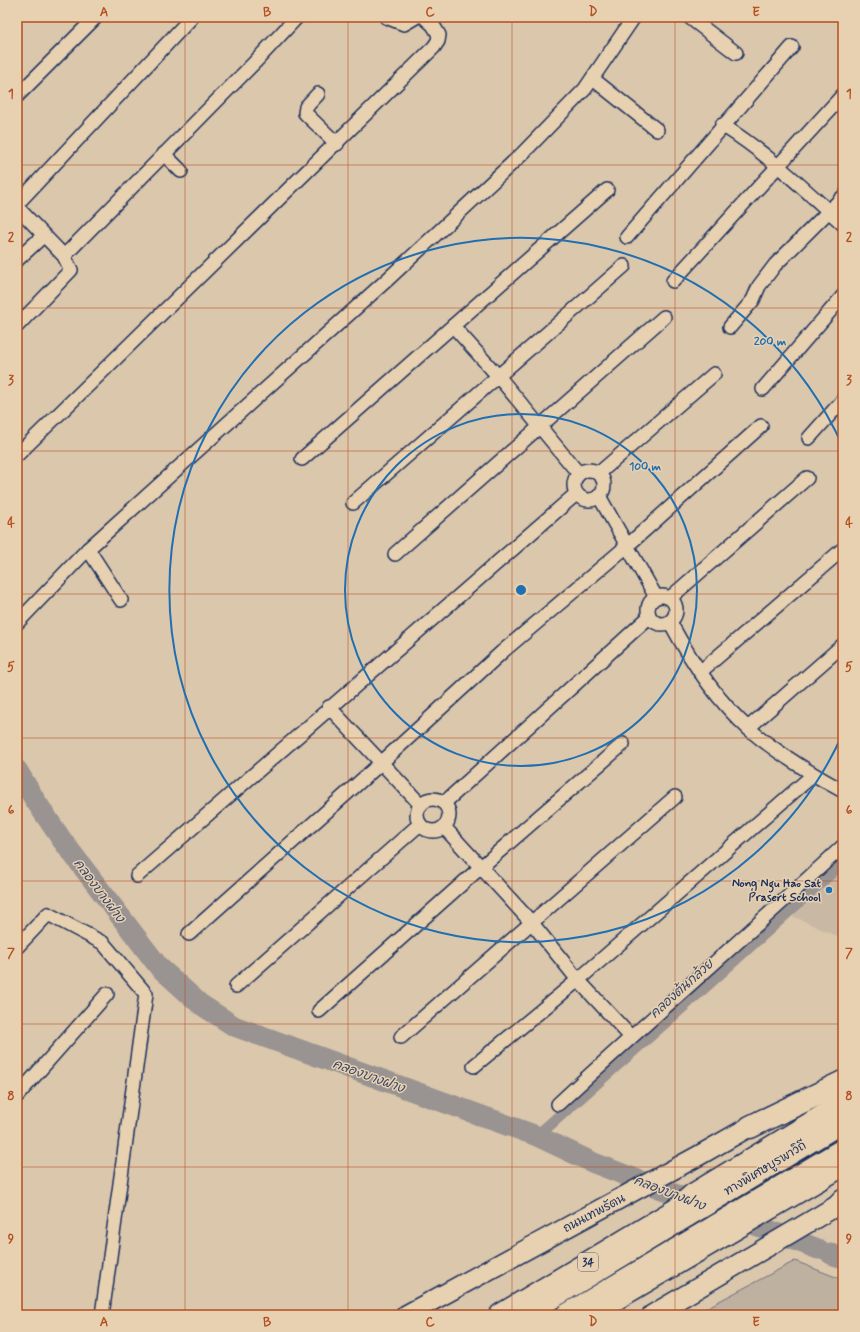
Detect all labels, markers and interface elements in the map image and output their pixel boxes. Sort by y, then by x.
text: A [100,4,108,21]
text: B [263,4,272,21]
text: C [425,4,435,21]
text: D [589,4,598,21]
text: E [752,4,760,21]
text: 1 [8,86,14,103]
text: 1 [846,86,852,103]
text: 2 [8,229,15,246]
text: 2 [846,229,853,246]
text: 200 m [754,334,787,350]
text: 3 [8,372,14,389]
text: 3 [846,372,852,389]
text: 100 m [629,459,662,475]
text: 4 [7,515,15,532]
text: 4 [845,515,853,532]
centre of rings [514,583,528,597]
text: 5 [7,659,15,676]
text: 5 [845,659,853,676]
text: 6 [8,802,15,819]
text: 6 [846,802,853,819]
water label: คลองบางฝาง [69,856,129,927]
place label: Nong Ngu Hao Sat Prasert School [732,876,822,906]
marker: Nong Ngu Hao Sat Prasert School [824,885,834,895]
text: 7 [7,945,15,962]
text: 7 [845,945,853,962]
water label: คลองต้นกล้วย [646,954,718,1022]
water label: คลองบางฝาง [330,1056,408,1098]
text: 8 [7,1088,15,1105]
text: 8 [845,1088,853,1105]
street label: ทางพิเศษบูรพาวิถี [721,1138,810,1200]
water label: คลองบางฝาง [631,1172,709,1215]
street label: ถนนเทพรัตน [560,1191,628,1237]
text: 9 [8,1231,15,1248]
text: 9 [846,1231,853,1248]
road number: 34 [578,1253,598,1271]
text: A [100,1314,108,1331]
text: B [263,1314,272,1331]
text: C [425,1314,435,1331]
text: D [589,1314,598,1331]
text: E [752,1314,760,1331]

